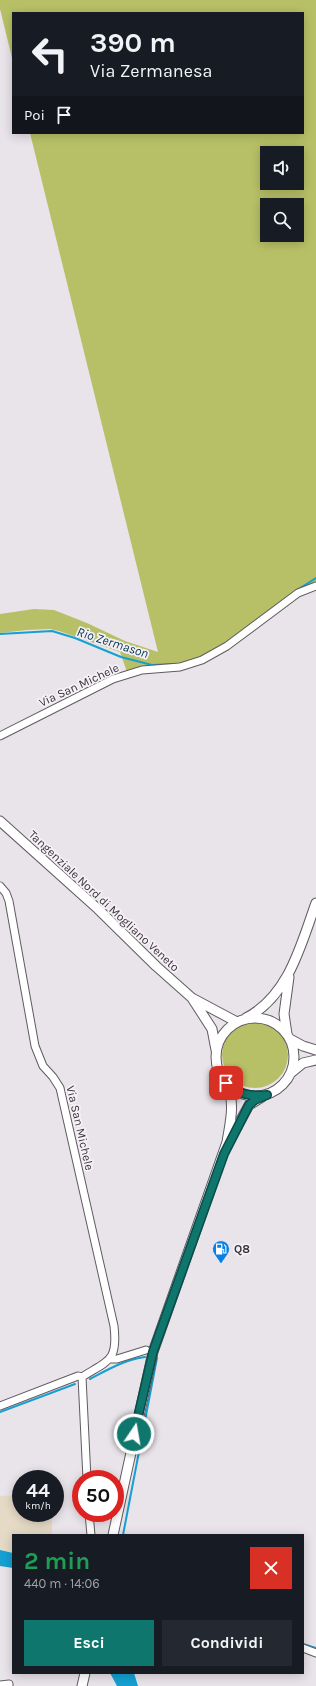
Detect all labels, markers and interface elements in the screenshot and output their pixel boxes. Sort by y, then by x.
text: 390 m [90,26,176,59]
icon: left [24,28,76,80]
text: Via Zermanesa [90,60,212,82]
icon: arrive [53,104,75,126]
text: Poi [24,106,45,124]
map controls [260,146,304,242]
button: sound [260,146,304,190]
button: search [260,198,304,242]
water label: Rio Zermason [75,624,151,661]
street label: Via San Michele [37,660,121,710]
street label: Tangenziale Nord di Mogliano Veneto [26,827,182,975]
pin [209,1066,243,1100]
icon: arrive [215,1072,237,1094]
street label: Via San Michele [63,1084,97,1172]
fuel station icon: Q8 [211,1239,231,1264]
place label: Q8 [234,1242,250,1256]
position arrow [113,1413,155,1455]
speed limit sign: 50 [72,1470,124,1522]
text: 44 [26,1479,50,1502]
text: km/h [25,1500,51,1512]
text: 2 min [24,1547,90,1575]
button: close [250,1547,292,1589]
text: 440 m · 14:06 [24,1576,100,1591]
button: Esci [24,1620,154,1666]
button: Condividi [162,1620,292,1666]

